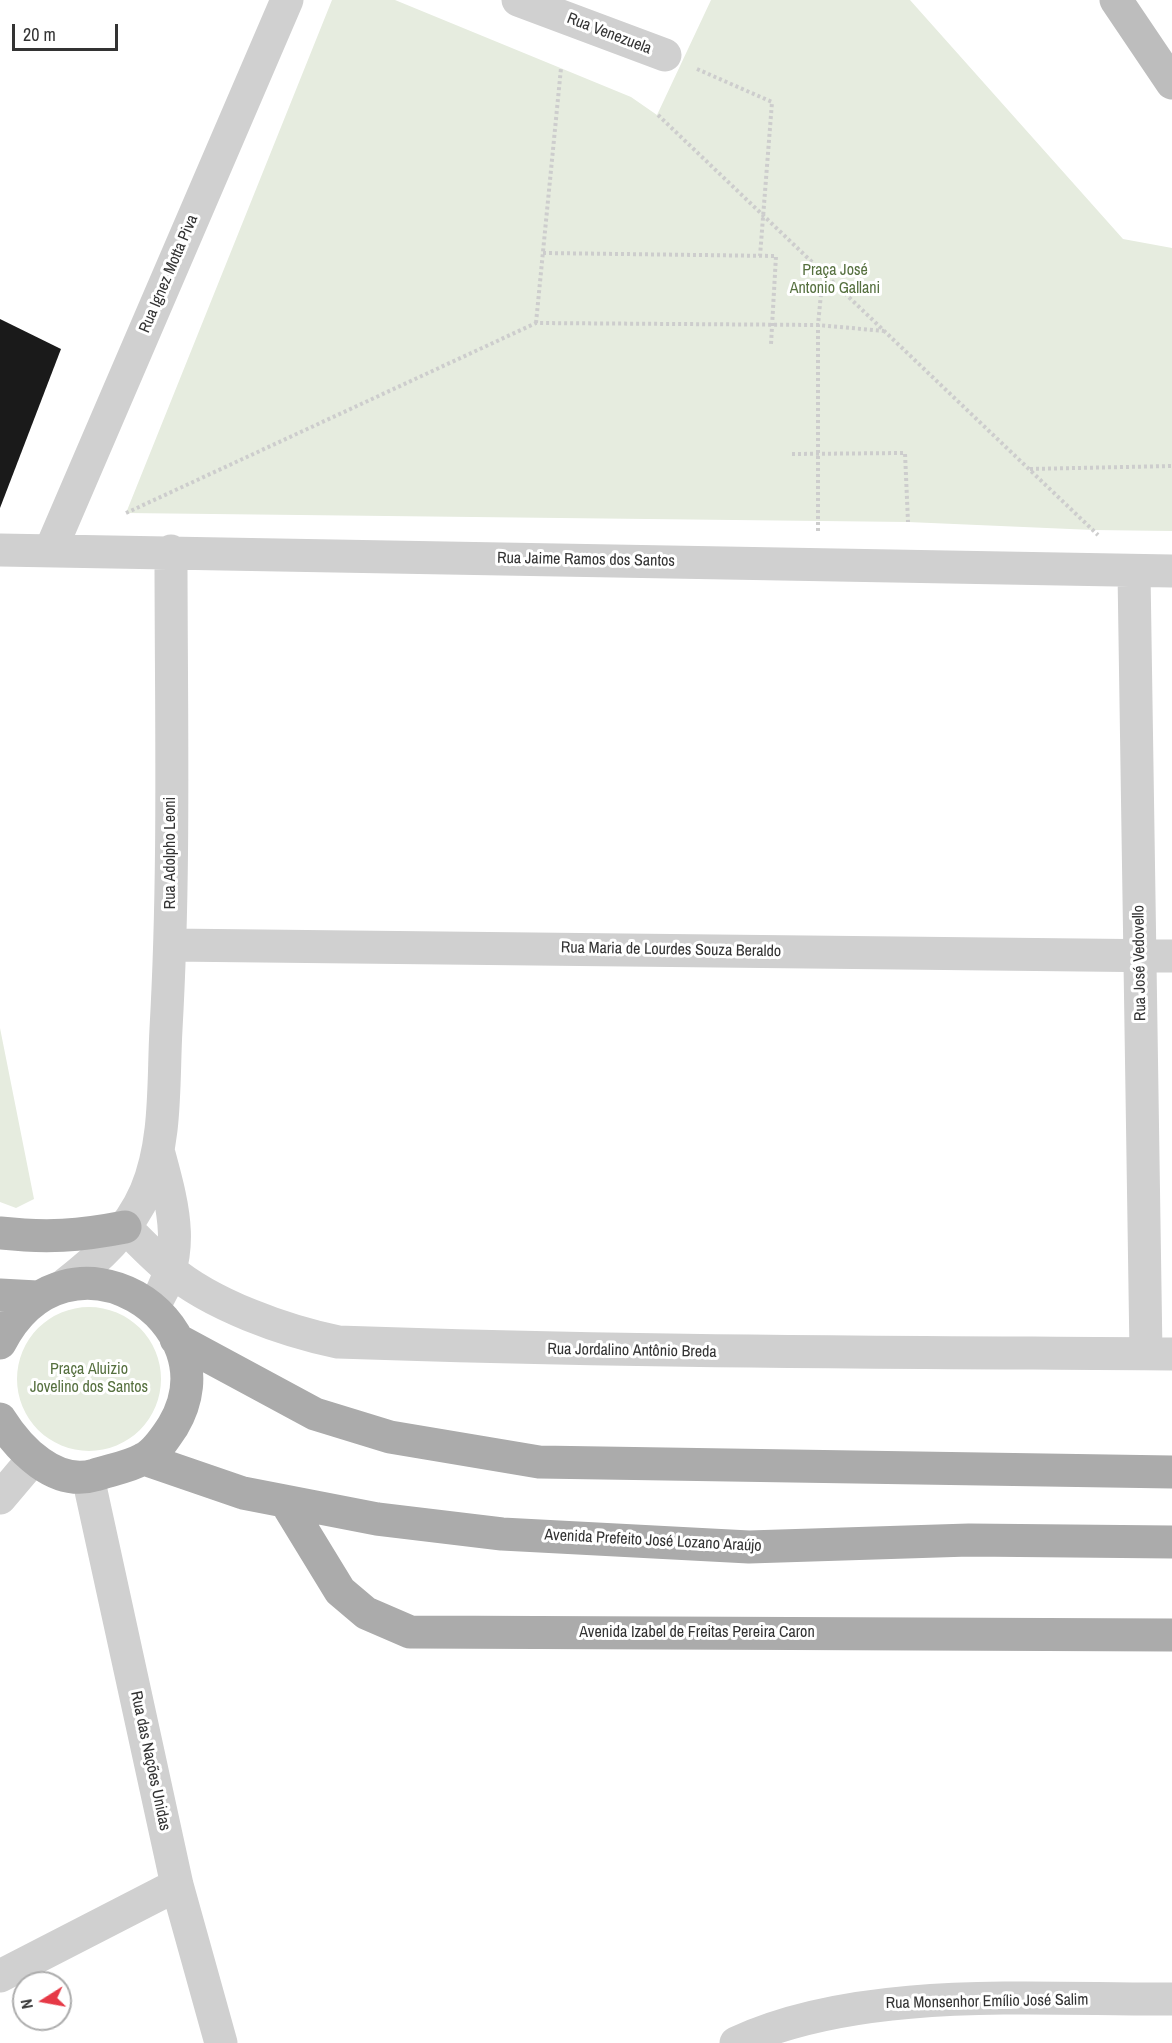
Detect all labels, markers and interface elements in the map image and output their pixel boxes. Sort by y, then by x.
street label: Rua Venezuela [564,9,654,59]
scale bar [15,12,122,50]
text: 20 m [23,22,56,47]
street label: Rua Ignez Motta Piva [136,212,202,336]
park label: Praça José Antonio Gallani [790,261,880,299]
street label: Rua Jaime Ramos dos Santos [497,549,675,571]
street label: Rua Adolpho Leoni [161,797,181,909]
street label: Rua José Vedovello [1129,905,1151,1021]
street label: Rua Maria de Lourdes Souza Beraldo [561,938,781,962]
street label: Rua Jordalino Antônio Breda [547,1340,717,1362]
park label: Praça Aluizio Jovelino dos Santos [30,1360,148,1398]
street label: Avenida Prefeito José Lozano Araújo [544,1526,762,1556]
street label: Avenida Izabel de Freitas Pereira Caron [579,1623,815,1643]
street label: Rua das Nações Unidas [126,1689,174,1833]
north arrow [12,1971,72,2031]
street label: Rua Monsenhor Emílio José Salim [885,1991,1089,2013]
text: N [15,1997,38,2011]

